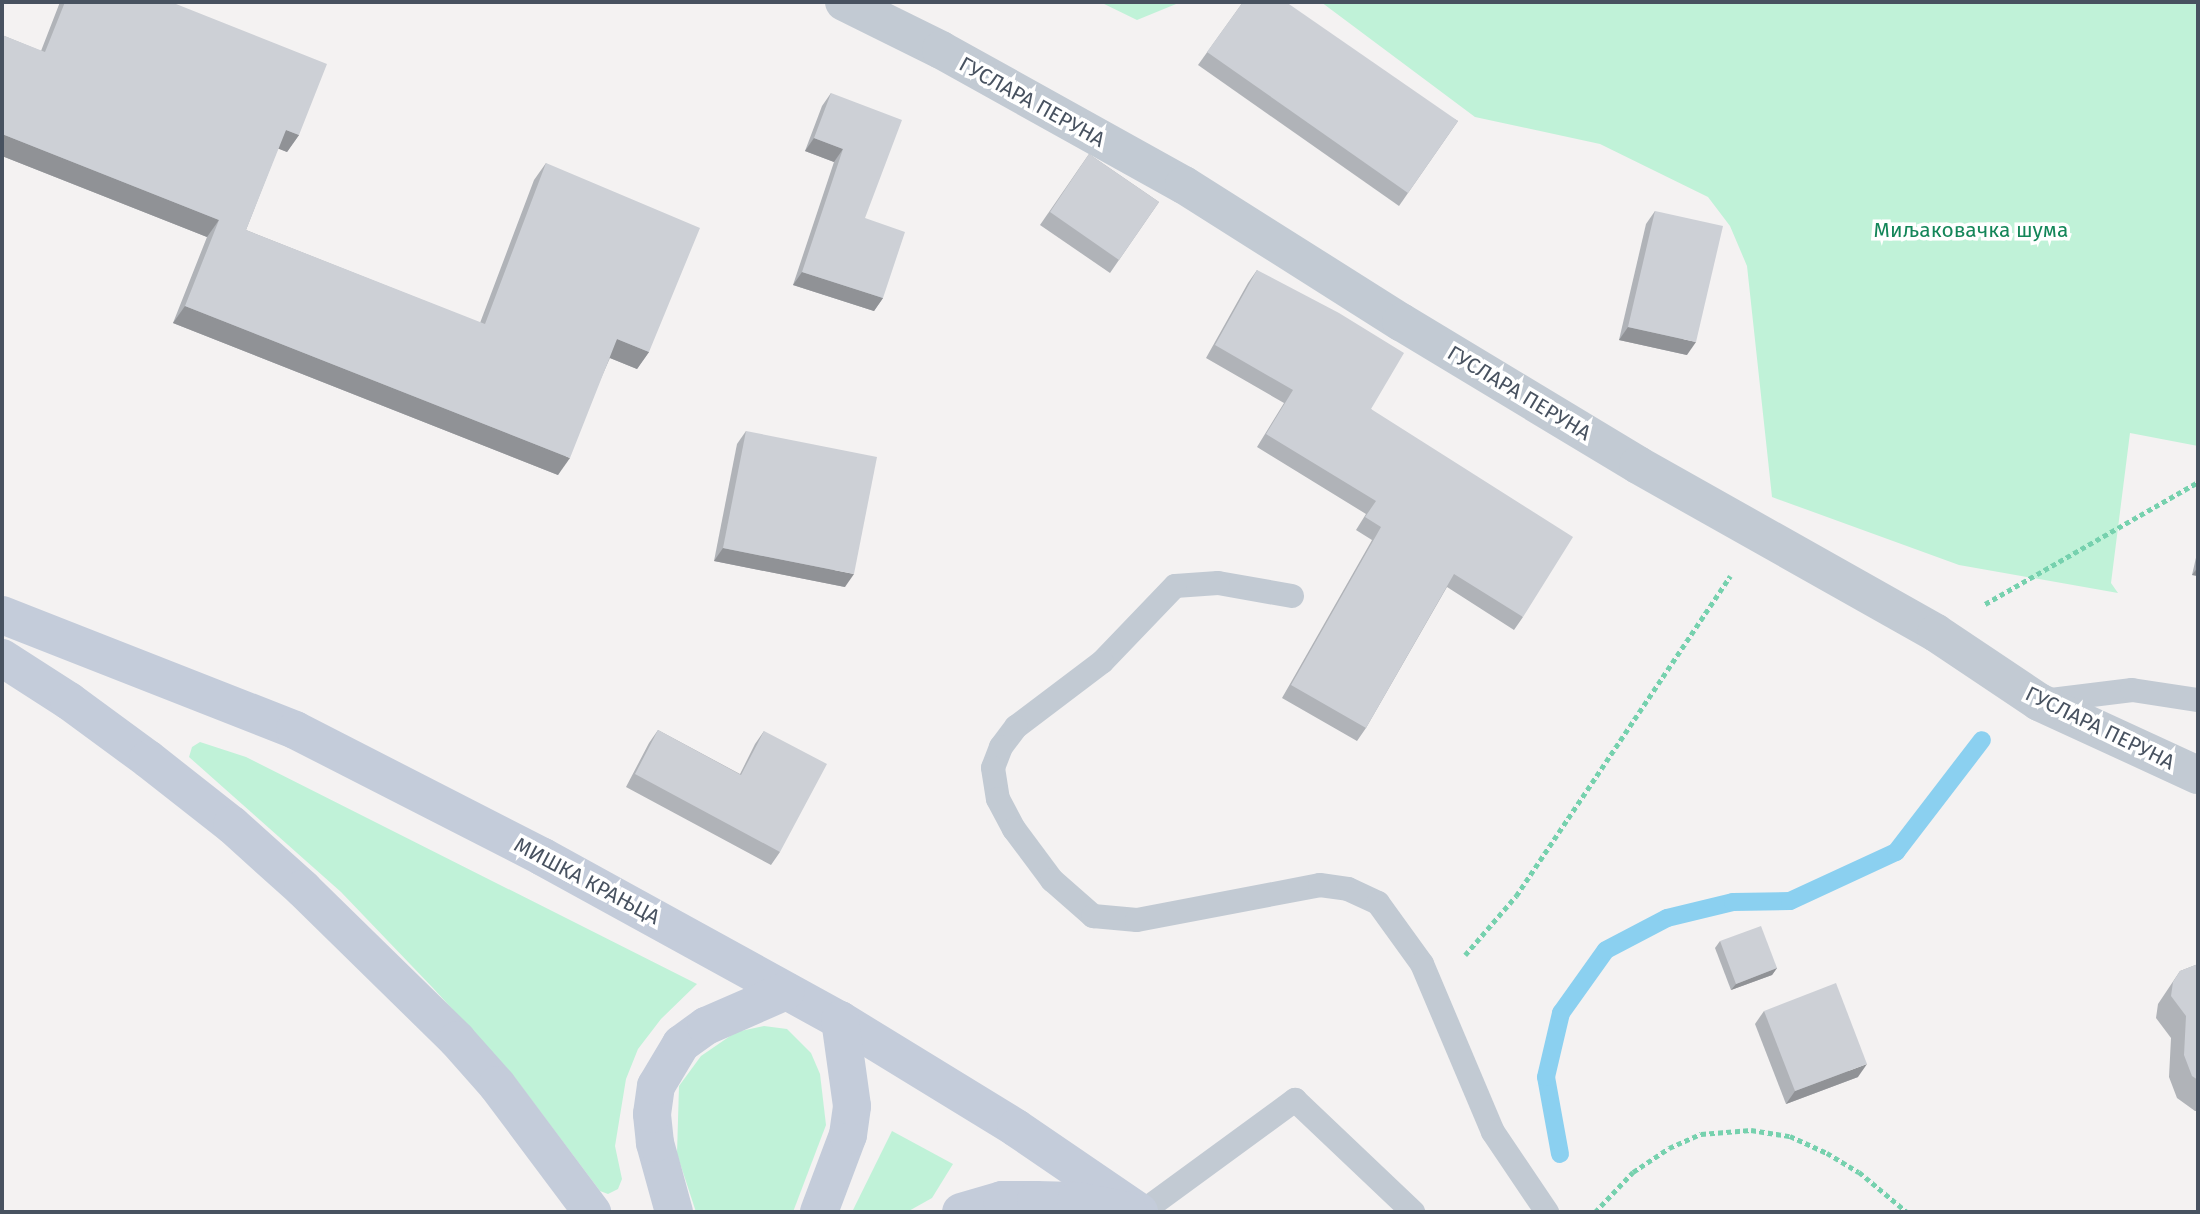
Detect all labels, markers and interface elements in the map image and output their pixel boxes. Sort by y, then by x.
street label: ГУСЛАРА ПЕРУНА [955,52,1109,152]
park label: Миљаковачка шума [1874,217,2068,243]
street label: ГУСЛАРА ПЕРУНА [1443,340,1595,446]
street label: ГУСЛАРА ПЕРУНА [2021,681,2179,775]
street label: МИШКА КРАЊЦА [510,832,664,930]

